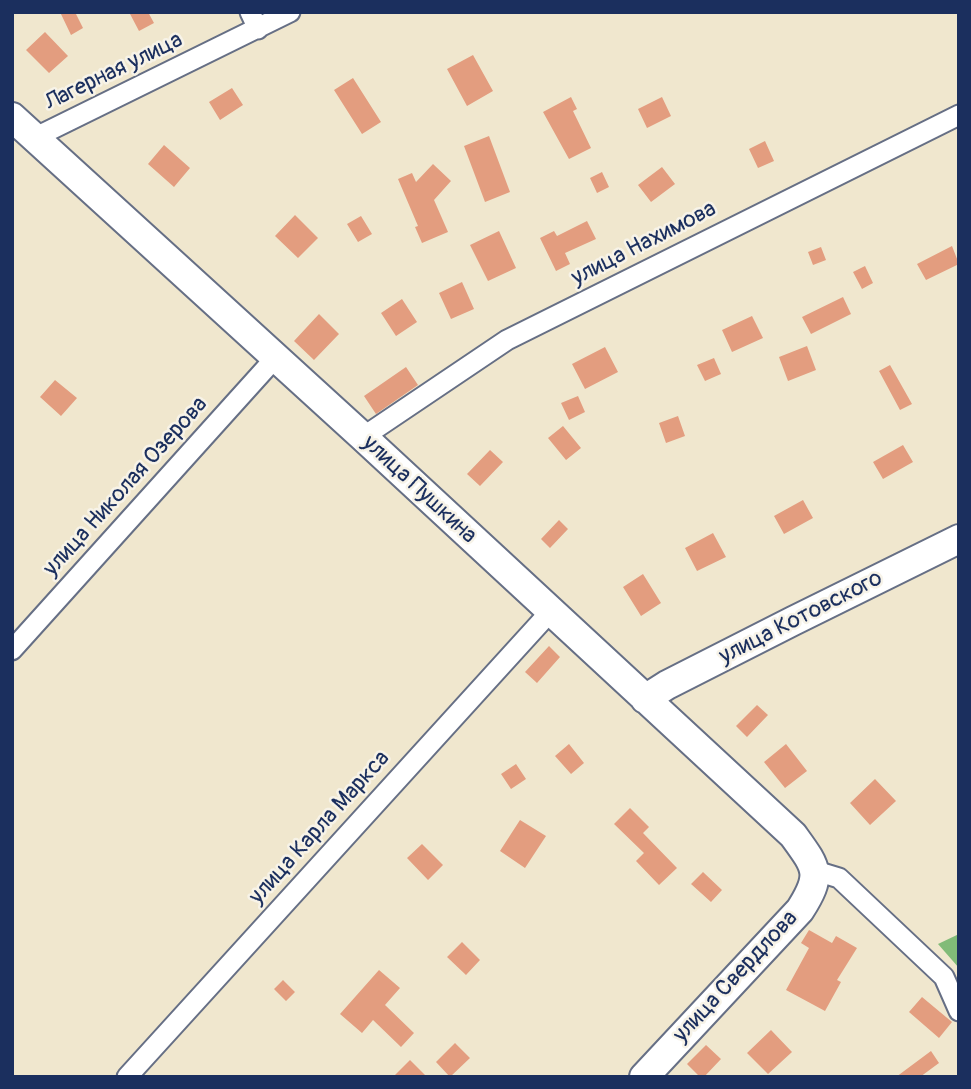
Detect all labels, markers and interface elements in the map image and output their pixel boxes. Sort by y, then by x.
street label: Лагерная улица [41,27,187,117]
street label: улица Нахимова [567,196,721,292]
street label: улица Николая Озерова [38,392,214,582]
street label: улица Пушкина [356,430,482,550]
street label: улица Котовского [715,565,887,671]
street label: улица Карла Маркса [244,745,396,911]
street label: улица Свердлова [668,905,804,1049]

